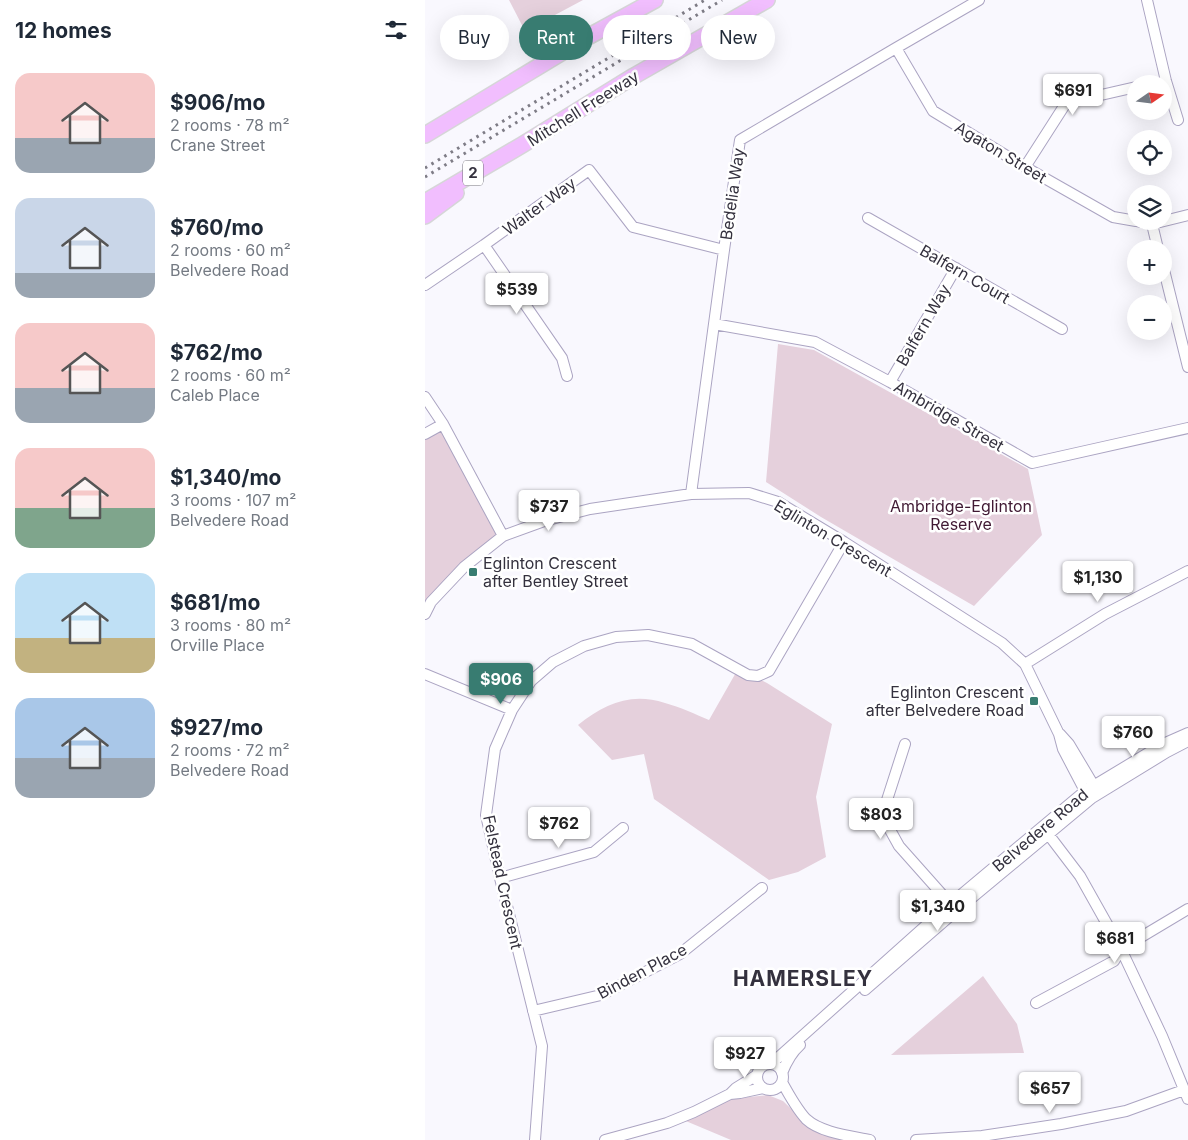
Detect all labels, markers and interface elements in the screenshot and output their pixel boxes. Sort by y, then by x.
chip: Buy [440,15,509,60]
chip: Rent [519,15,593,60]
chip: Filters [603,15,691,60]
chip: New [701,15,775,60]
icon: filters [382,16,410,44]
text: 12 homes [15,18,112,43]
street label: Mitchell Freeway [524,66,642,150]
pin: $691 [1043,74,1103,116]
north arrow [1127,75,1173,120]
map controls [1127,75,1172,340]
text: $691 [1054,80,1092,100]
text: $906/mo [170,90,265,115]
icon: home [55,93,115,153]
text: 2 rooms · 78 m² [170,115,290,135]
street label: Agaton Street [951,117,1051,187]
button: locate [1127,130,1172,175]
text: Crane Street [170,135,265,155]
street label: Bedelia Way [716,147,748,241]
road number: 2 [463,160,483,186]
street label: Walter Way [498,173,580,239]
button: layers [1127,185,1172,230]
text: $760/mo [170,215,264,240]
icon: home [55,218,115,278]
text: 2 rooms · 60 m² [170,240,291,260]
street label: Balfern Court [916,240,1014,308]
button: + [1127,240,1172,285]
text: Belvedere Road [170,260,289,280]
pin: $539 [487,272,547,315]
text: $539 [496,279,538,299]
street label: Balfern Way [892,281,954,369]
button: − [1127,295,1172,340]
text: $762/mo [170,340,263,365]
icon: home [55,343,115,403]
text: 2 rooms · 60 m² [170,365,291,385]
street label: Ambridge Street [890,376,1008,456]
text: Caleb Place [170,385,260,405]
text: $1,340/mo [170,465,281,490]
icon: home [55,468,115,528]
text: 3 rooms · 107 m² [170,490,296,510]
pin: $737 [519,490,579,532]
street label: Eglinton Crescent [771,495,895,581]
text: $737 [529,496,569,516]
park label: Ambridge-Eglinton Reserve [890,496,1032,534]
text: Belvedere Road [170,510,289,530]
place label: Eglinton Crescent after Bentley Street [483,553,628,591]
pin: $1,130 [1057,560,1139,603]
marker: Eglinton Crescent after Bentley Street [467,566,479,578]
text: $1,130 [1073,567,1123,587]
text: $681/mo [170,590,260,615]
icon: home [55,593,115,653]
text: 3 rooms · 80 m² [170,615,291,635]
text: Orville Place [170,635,265,655]
pin: $906 [471,662,531,705]
text: $906 [480,669,522,689]
place label: Eglinton Crescent after Belvedere Road [866,682,1024,720]
marker: Eglinton Crescent after Belvedere Road [1028,695,1040,707]
text: $927/mo [170,715,263,740]
pin: $760 [1103,716,1163,758]
icon: home [55,718,115,778]
text: $760 [1113,722,1153,742]
text: 2 rooms · 72 m² [170,740,290,760]
text: Belvedere Road [170,760,289,780]
street label: Belvedere Road [988,784,1092,876]
pin: $803 [851,798,911,840]
text: $803 [860,804,902,824]
pin: $762 [529,806,589,849]
street label: Felstead Crescent [479,813,527,951]
text: $762 [539,813,579,833]
pin: $1,340 [897,890,979,932]
text: $1,340 [911,896,965,916]
pin: $681 [1085,922,1145,964]
text: $681 [1096,928,1134,948]
street label: Binden Place [594,939,690,1003]
district label: HAMERSLEY [733,966,873,991]
pin: $927 [715,1036,775,1079]
text: $927 [725,1043,765,1063]
pin: $657 [1020,1072,1080,1114]
text: $657 [1030,1078,1070,1098]

